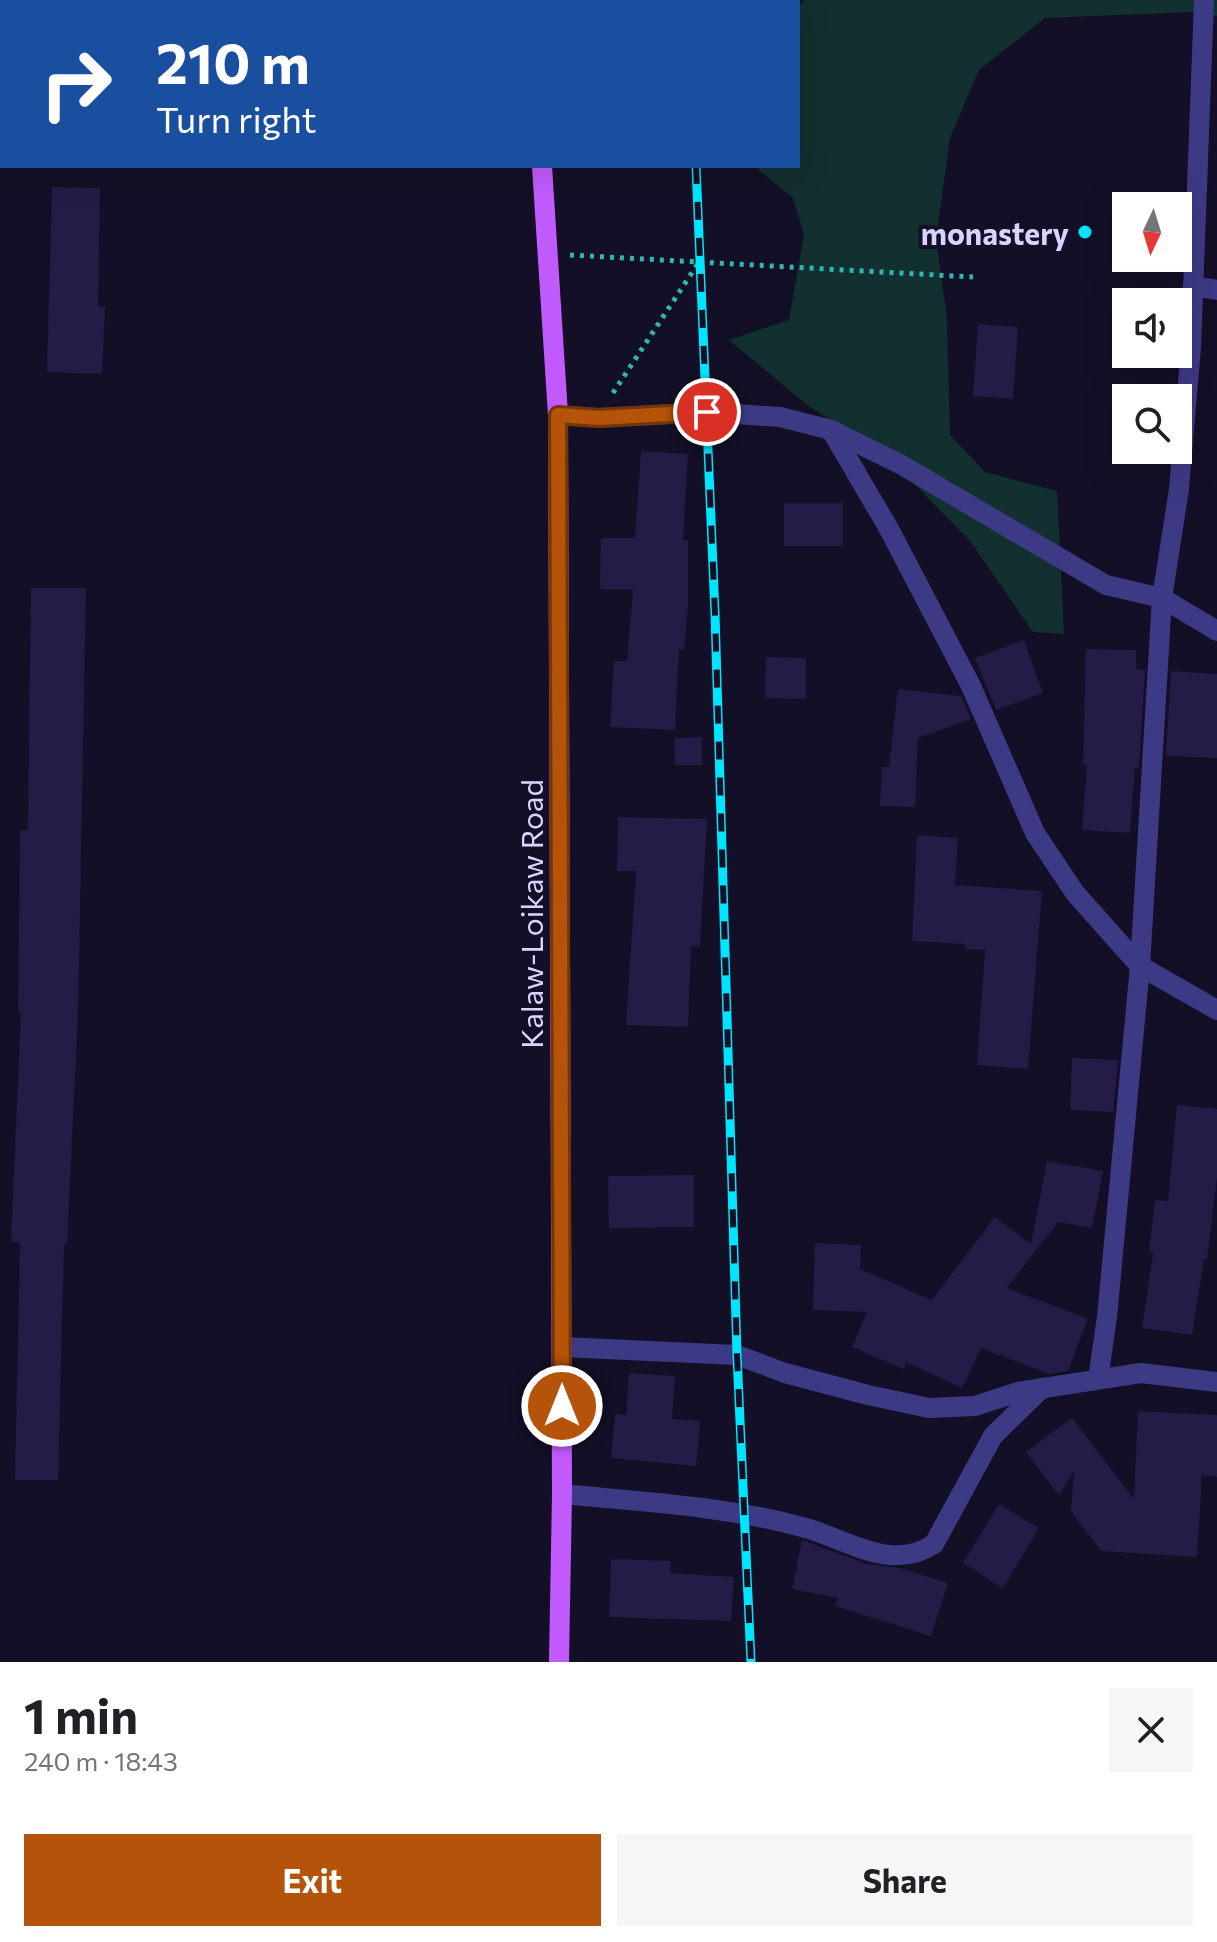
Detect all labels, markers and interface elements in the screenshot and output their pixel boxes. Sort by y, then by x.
text: 210 m [156,27,310,96]
icon: right [24,32,128,136]
text: Turn right [156,96,317,140]
north arrow [1112,192,1192,272]
map controls [1112,192,1192,464]
place label: monastery [921,214,1070,251]
marker: monastery [1076,223,1094,241]
button: sound [1112,288,1192,368]
pin [673,378,741,446]
button: search [1112,384,1192,464]
icon: arrive [685,390,729,434]
street label: Kalaw-Loikaw Road [512,779,549,1049]
position arrow [520,1364,604,1448]
text: 1 min [24,1685,138,1744]
button: close [1109,1688,1193,1772]
text: 240 m · 18:43 [24,1745,178,1776]
button: Exit [24,1834,601,1926]
button: Share [617,1834,1193,1926]

